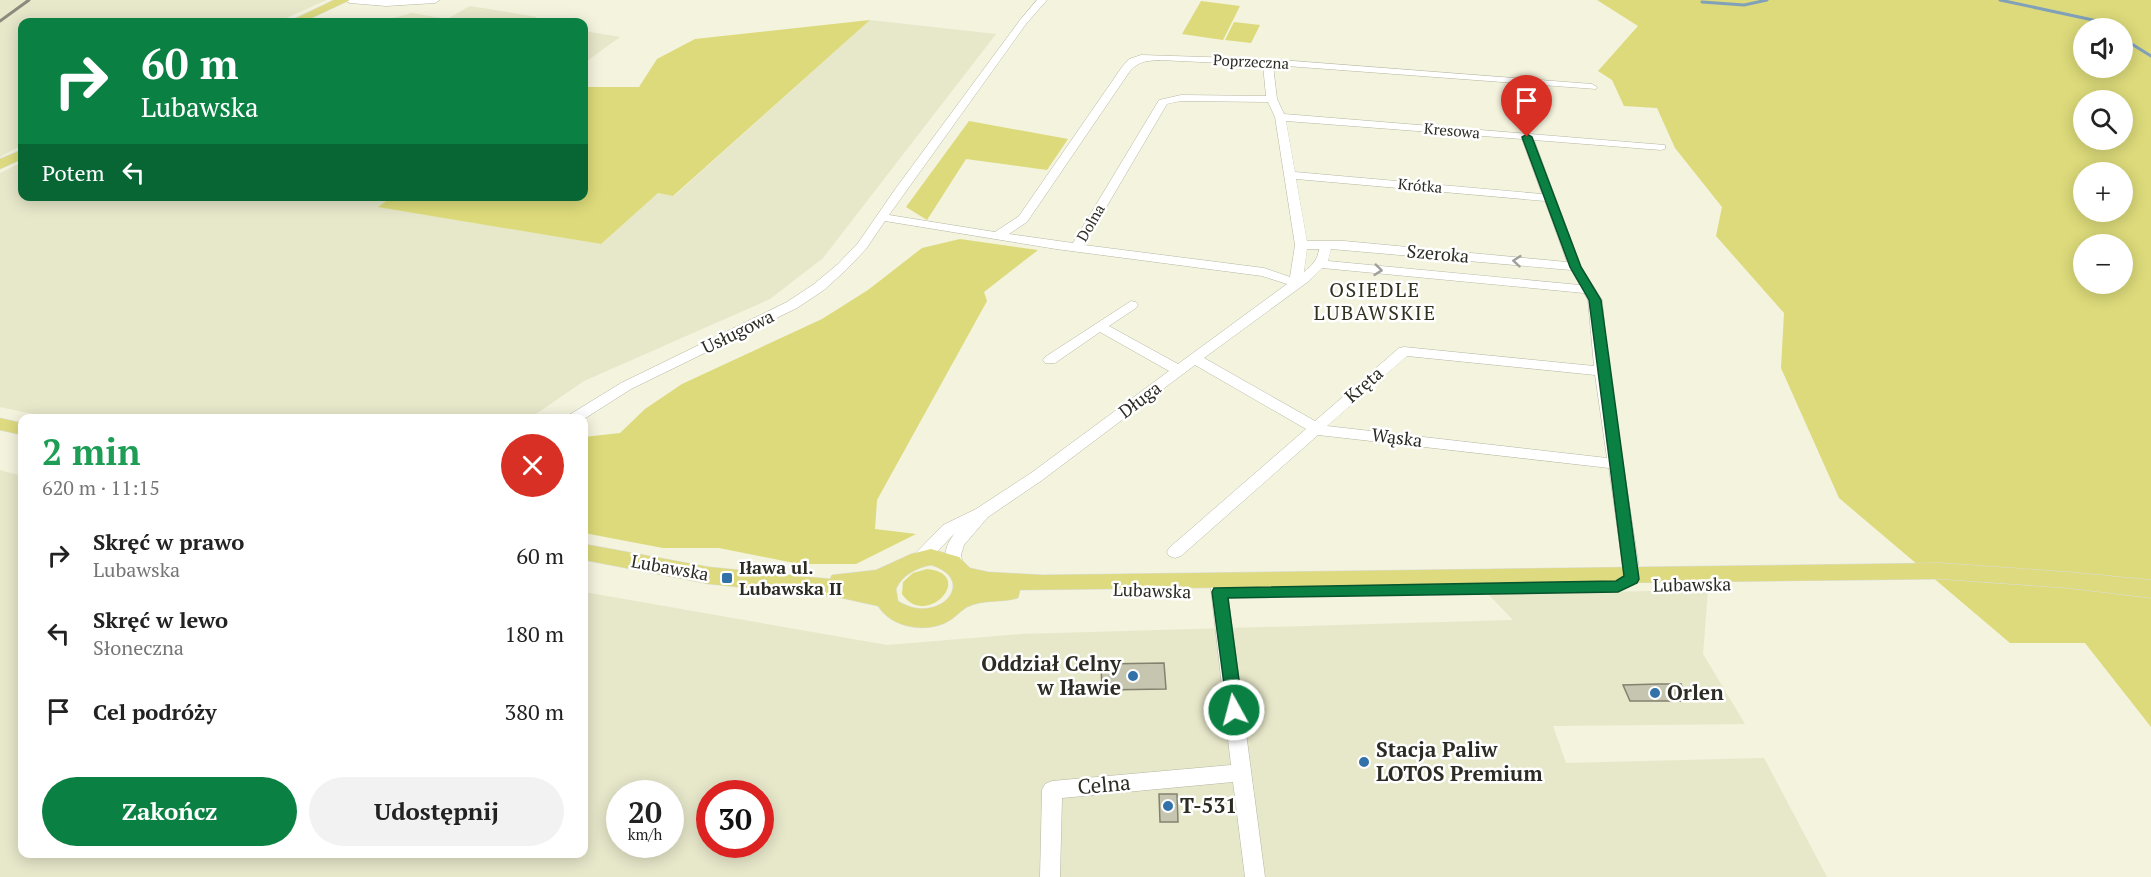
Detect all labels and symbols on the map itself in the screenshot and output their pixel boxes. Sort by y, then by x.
street label: Poprzeczna [1212,49,1290,73]
pin [1501,75,1552,137]
street label: Kresowa [1423,118,1481,142]
street label: Krótka [1397,173,1444,197]
street label: Dolna [1071,200,1109,245]
street label: Szeroka [1406,238,1470,268]
one-way arrow [1513,255,1522,268]
one-way arrow [1374,263,1383,276]
district label: OSIEDLE LUBAWSKIE [1313,276,1437,326]
street label: Usługowa [697,303,778,359]
street label: Kręta [1339,361,1388,408]
street label: Długa [1113,375,1166,423]
street label: Wąska [1370,422,1424,452]
street label: Lubawska [629,548,711,586]
place label: Iława ul. Lubawska II [739,555,843,600]
marker: Iława ul. Lubawska II [720,571,734,585]
street label: Lubawska [1653,571,1731,597]
street label: Lubawska [1112,577,1192,603]
place label: Oddział Celny w Iławie [981,649,1122,701]
marker: Oddział Celny w Iławie [1126,669,1140,683]
position arrow [1202,678,1266,742]
place label: Orlen [1667,678,1724,706]
marker: Orlen [1648,686,1662,700]
place label: Stacja Paliw LOTOS Premium [1376,735,1543,787]
marker: Stacja Paliw LOTOS Premium [1357,755,1371,769]
street label: Celna [1076,768,1132,800]
speed limit sign: 30 [696,780,774,858]
place label: T-531 [1180,791,1237,819]
marker: T-531 [1161,799,1175,813]

